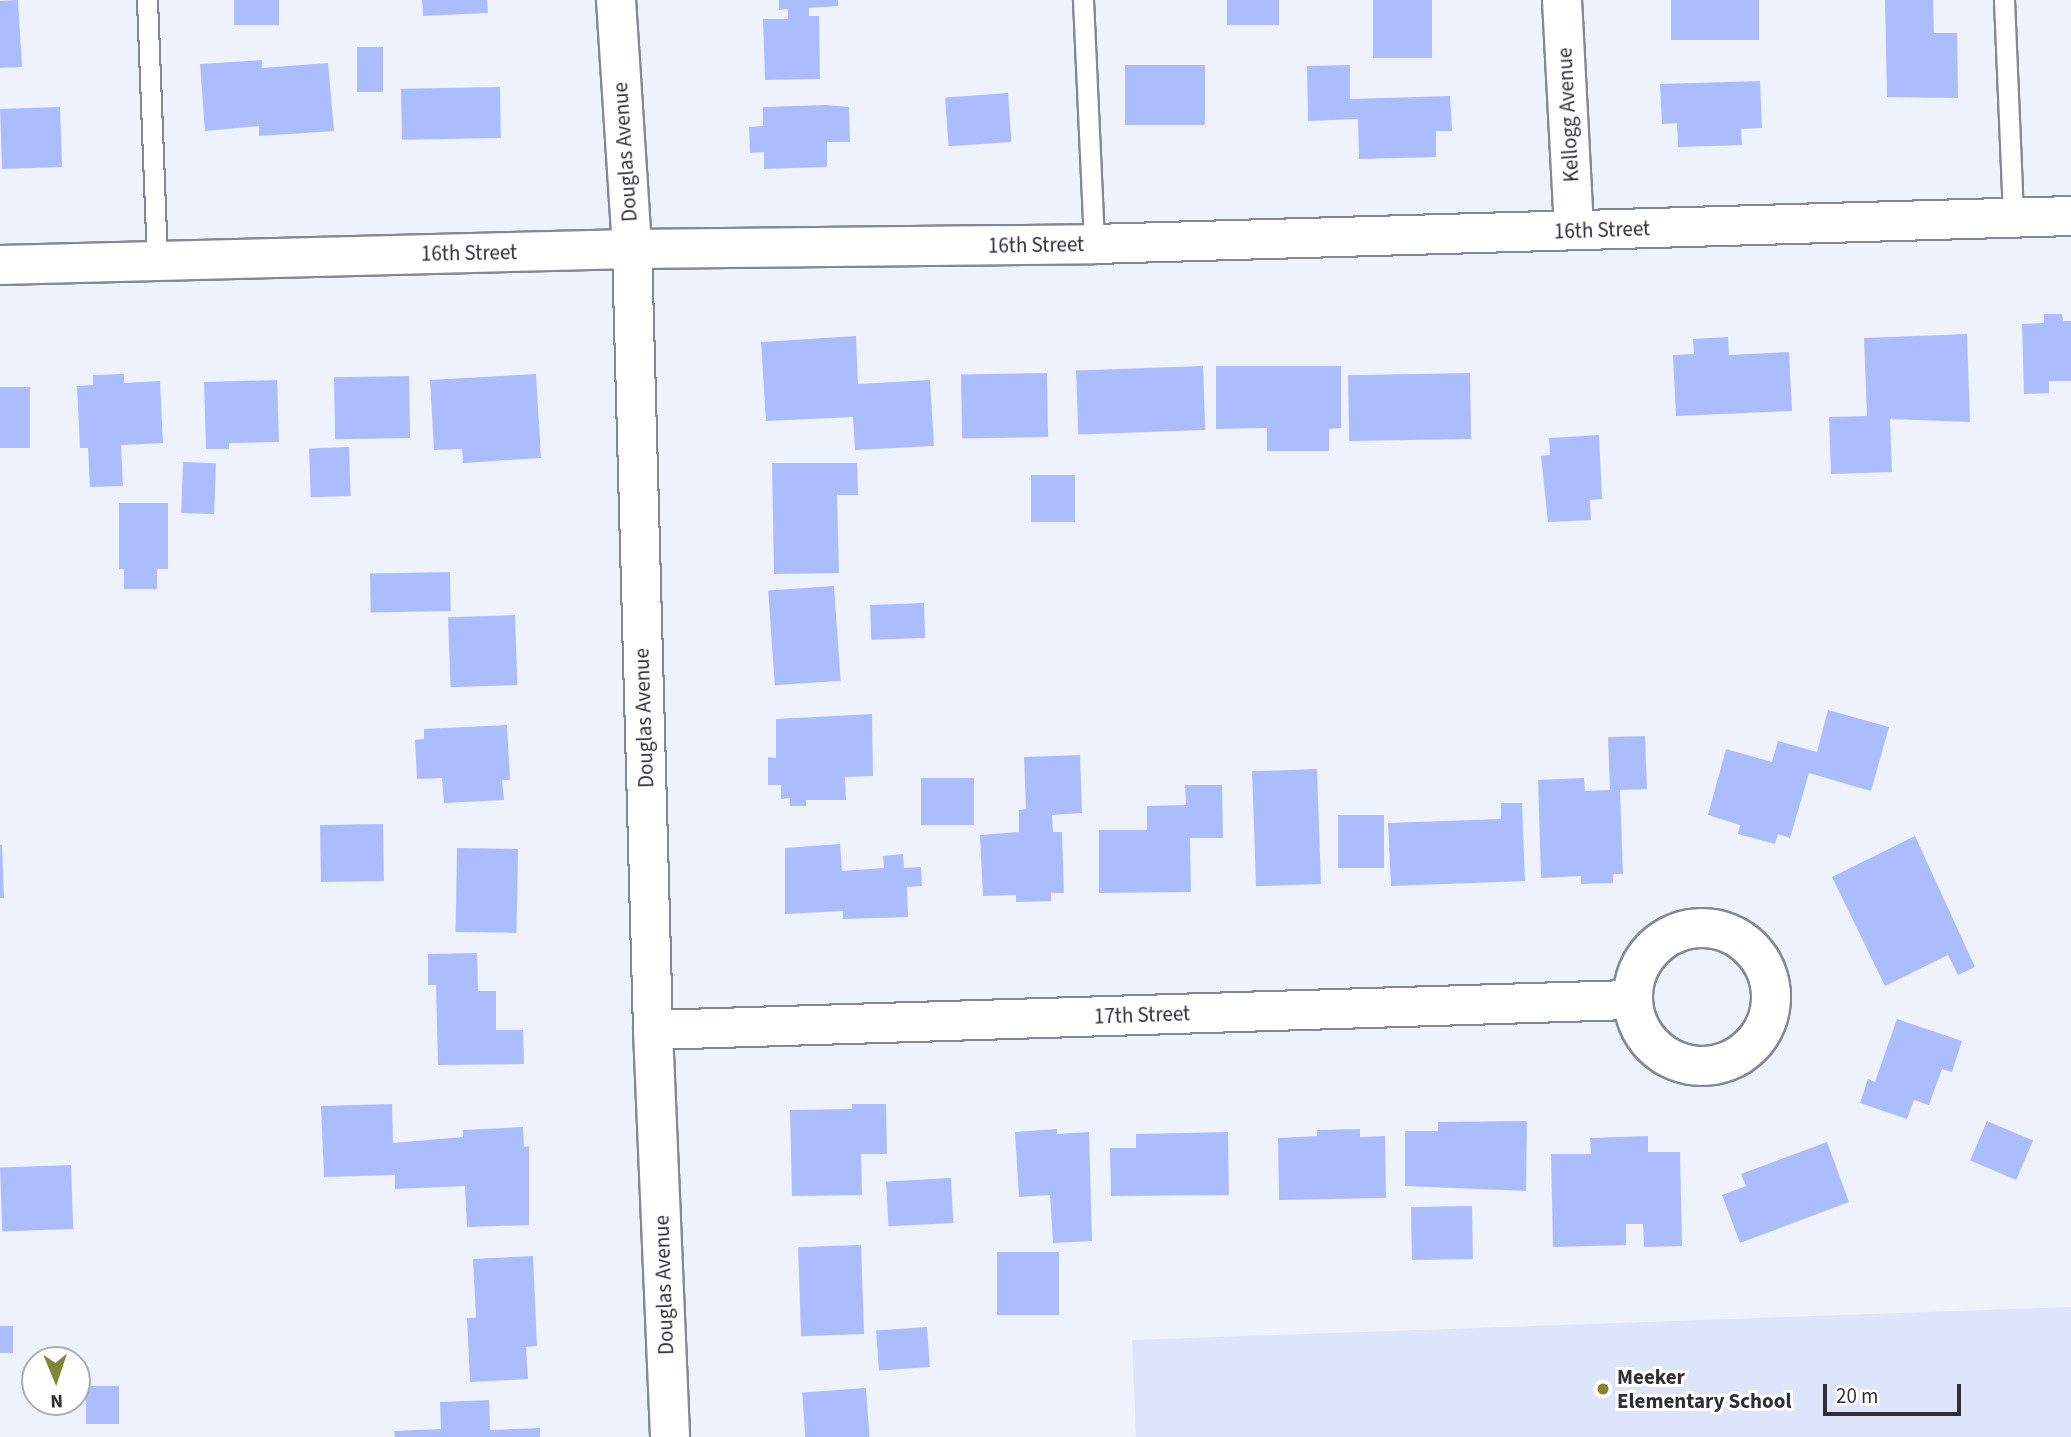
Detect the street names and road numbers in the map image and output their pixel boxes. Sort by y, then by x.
street label: Kellogg Avenue [1552,47,1584,183]
street label: Douglas Avenue [608,81,642,223]
street label: 16th Street [1553,216,1651,244]
street label: 16th Street [988,232,1084,258]
street label: 16th Street [421,240,517,266]
street label: Douglas Avenue [629,648,659,788]
street label: 17th Street [1093,1001,1191,1029]
street label: Douglas Avenue [649,1215,679,1355]

